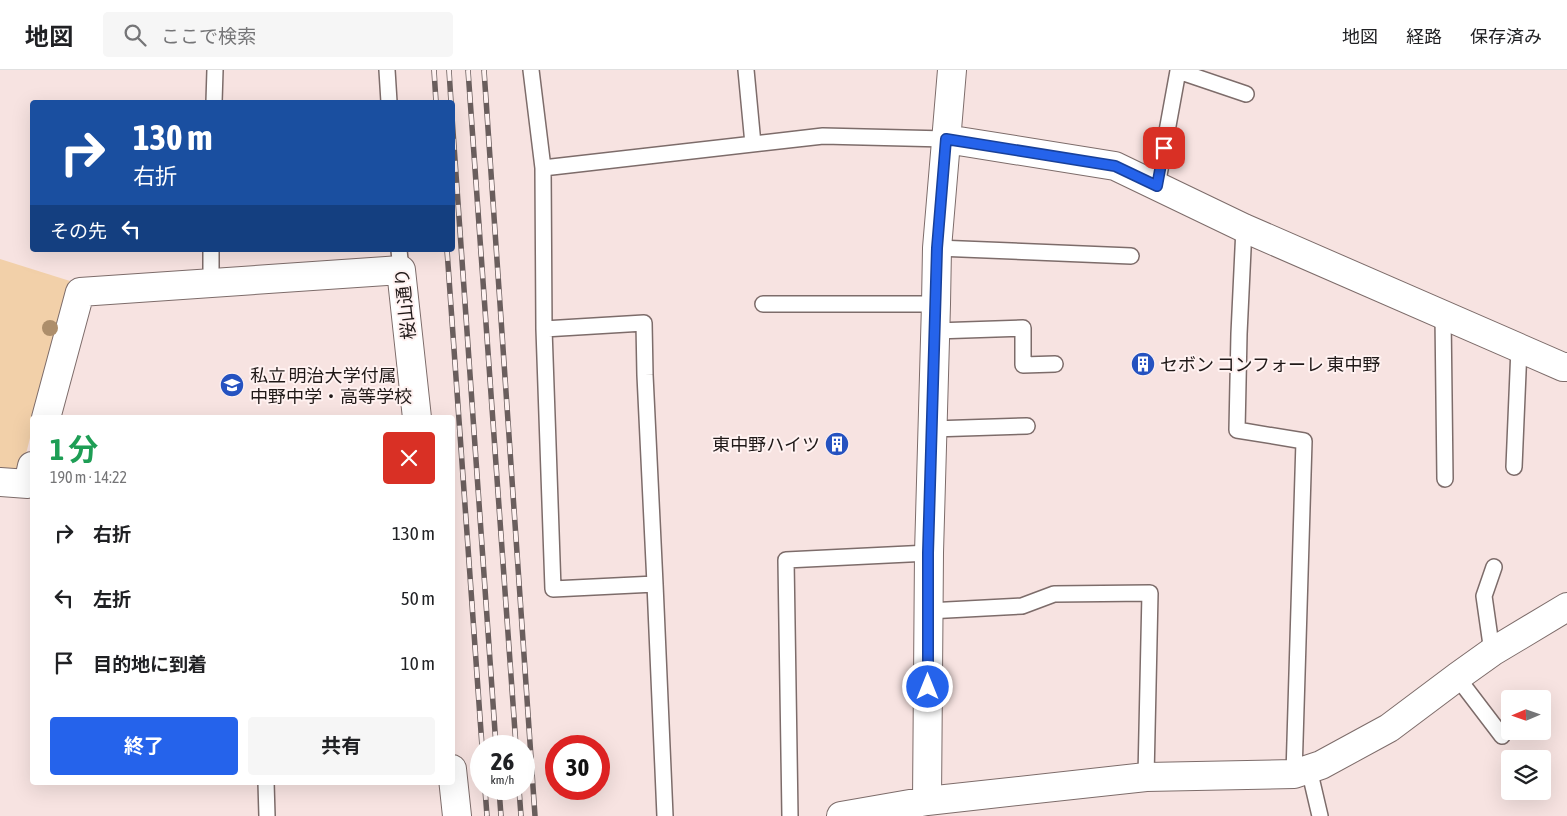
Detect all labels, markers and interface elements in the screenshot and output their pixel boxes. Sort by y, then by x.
search box [103,12,453,57]
icon: search [121,21,149,49]
text: 地図 [25,23,73,50]
text: ここで検索 [161,25,256,47]
text: 地図 [1342,26,1378,47]
text: 経路 [1406,26,1442,47]
text: 保存済み [1470,26,1542,47]
text: 130 m [133,117,212,157]
icon: right [50,120,115,185]
pin [1143,127,1185,169]
icon: arrive [1150,134,1178,162]
text: 右折 [133,163,177,189]
icon: left [117,215,145,243]
text: その先 [50,220,107,242]
street label: 桜山通り [391,267,419,341]
building icon: セボン コンフォーレ 東中野 [1130,351,1156,377]
place label: セボン コンフォーレ 東中野 [1160,354,1380,375]
place label: 私立 明治大学付属 中野中学・高等学校 [250,365,412,407]
school or university icon: 私立 明治大学付属 中野中学・高等学校 [219,372,245,398]
building icon: 東中野ハイツ [824,431,850,457]
text: 1 分 [50,432,98,466]
button: close [383,432,435,484]
place label: 東中野ハイツ [712,434,820,455]
text: 190 m · 14:22 [50,468,127,486]
icon: right [50,519,78,547]
text: 130 m [392,522,435,544]
text: 右折 [93,523,131,545]
icon: left [50,584,78,612]
text: 50 m [401,587,435,609]
text: 左折 [93,588,131,610]
icon: arrive [50,649,78,677]
text: 10 m [401,652,435,674]
text: 目的地に到着 [93,653,207,675]
position arrow [901,660,953,712]
north arrow [1501,690,1551,740]
map controls [1501,690,1551,800]
button: 終了 [50,717,238,775]
button: 共有 [248,717,435,775]
speed limit sign: 30 [545,735,610,800]
text: 26 [491,747,514,775]
button: layers [1501,750,1551,800]
text: km/h [491,773,514,787]

